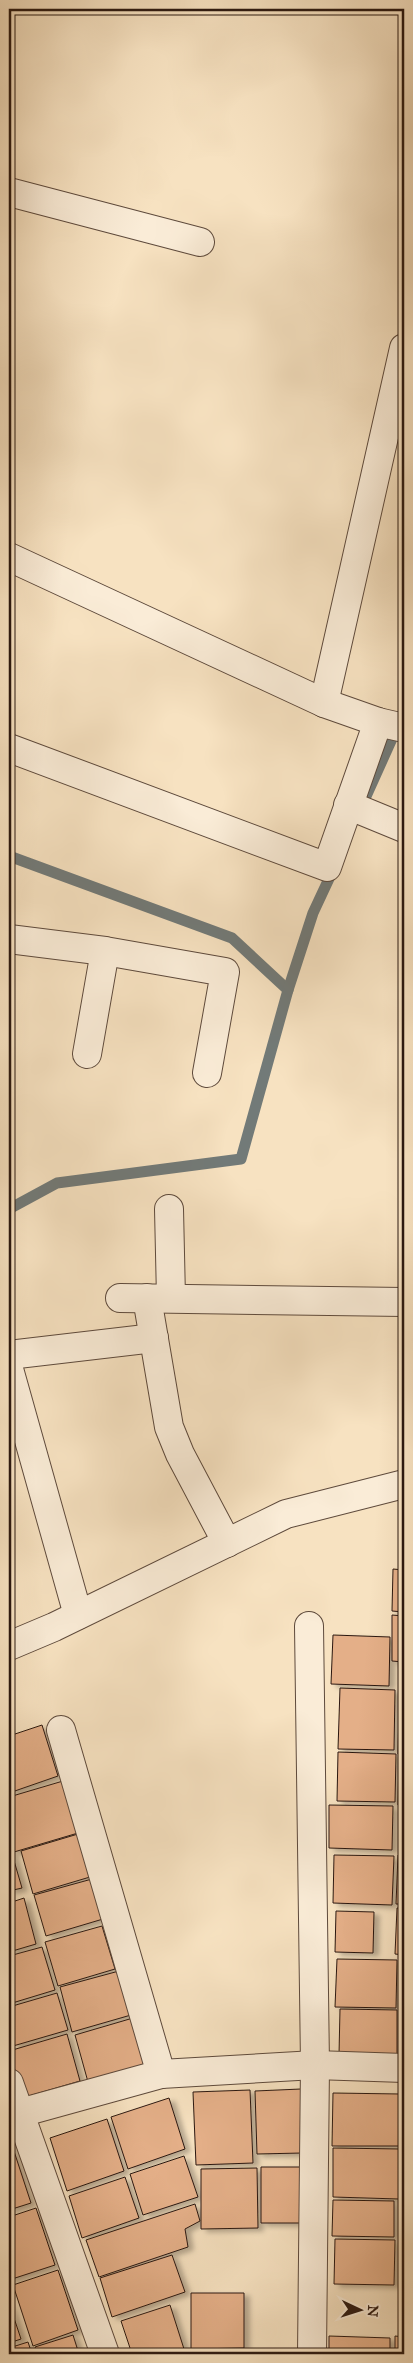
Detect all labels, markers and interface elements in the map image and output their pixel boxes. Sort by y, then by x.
north arrow [336,2286,386,2336]
text: N [364,2304,381,2318]

